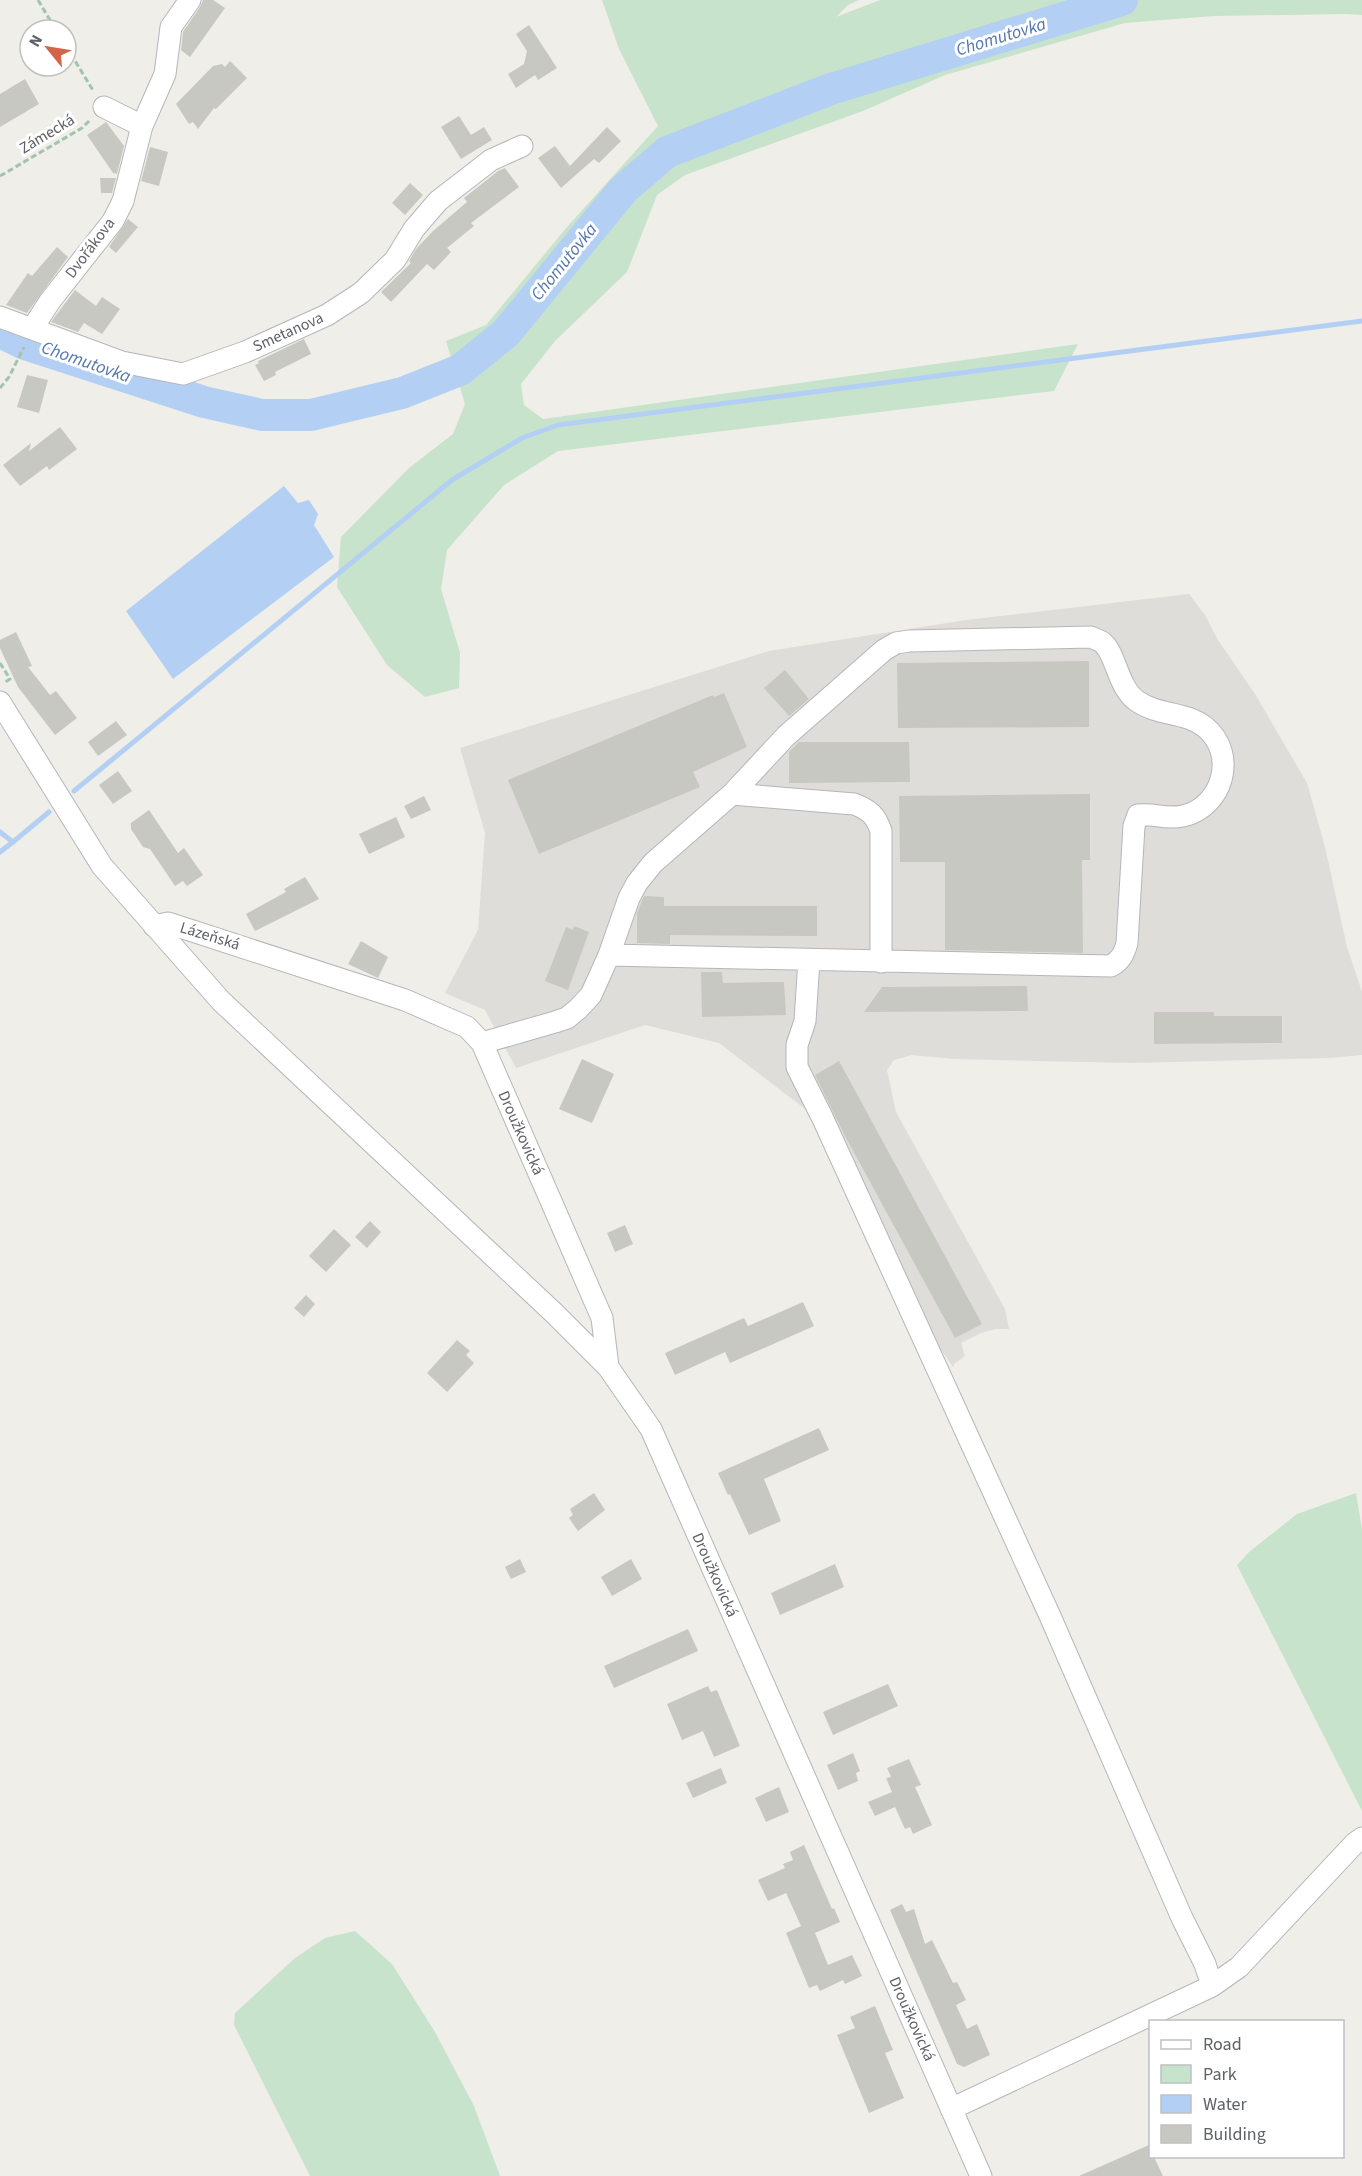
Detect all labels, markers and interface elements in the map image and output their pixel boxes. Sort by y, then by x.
water label: Chomutovka [953,11,1049,63]
north arrow [18,18,78,78]
text: N [24,31,48,51]
street label: Zámecká [15,109,79,159]
street label: Dvořákova [60,213,120,283]
water label: Chomutovka [525,218,603,306]
street label: Smetanova [249,307,327,357]
water label: Chomutovka [38,335,134,389]
street label: Lázeňská [177,916,243,956]
street label: Droužkovická [493,1087,549,1179]
street label: Droužkovická [687,1529,743,1621]
street label: Droužkovická [884,1973,940,2065]
legend [1149,2020,1344,2158]
text: Road [1203,2032,1242,2057]
text: Park [1203,2062,1237,2087]
text: Water [1203,2092,1247,2117]
text: Building [1203,2122,1266,2147]

